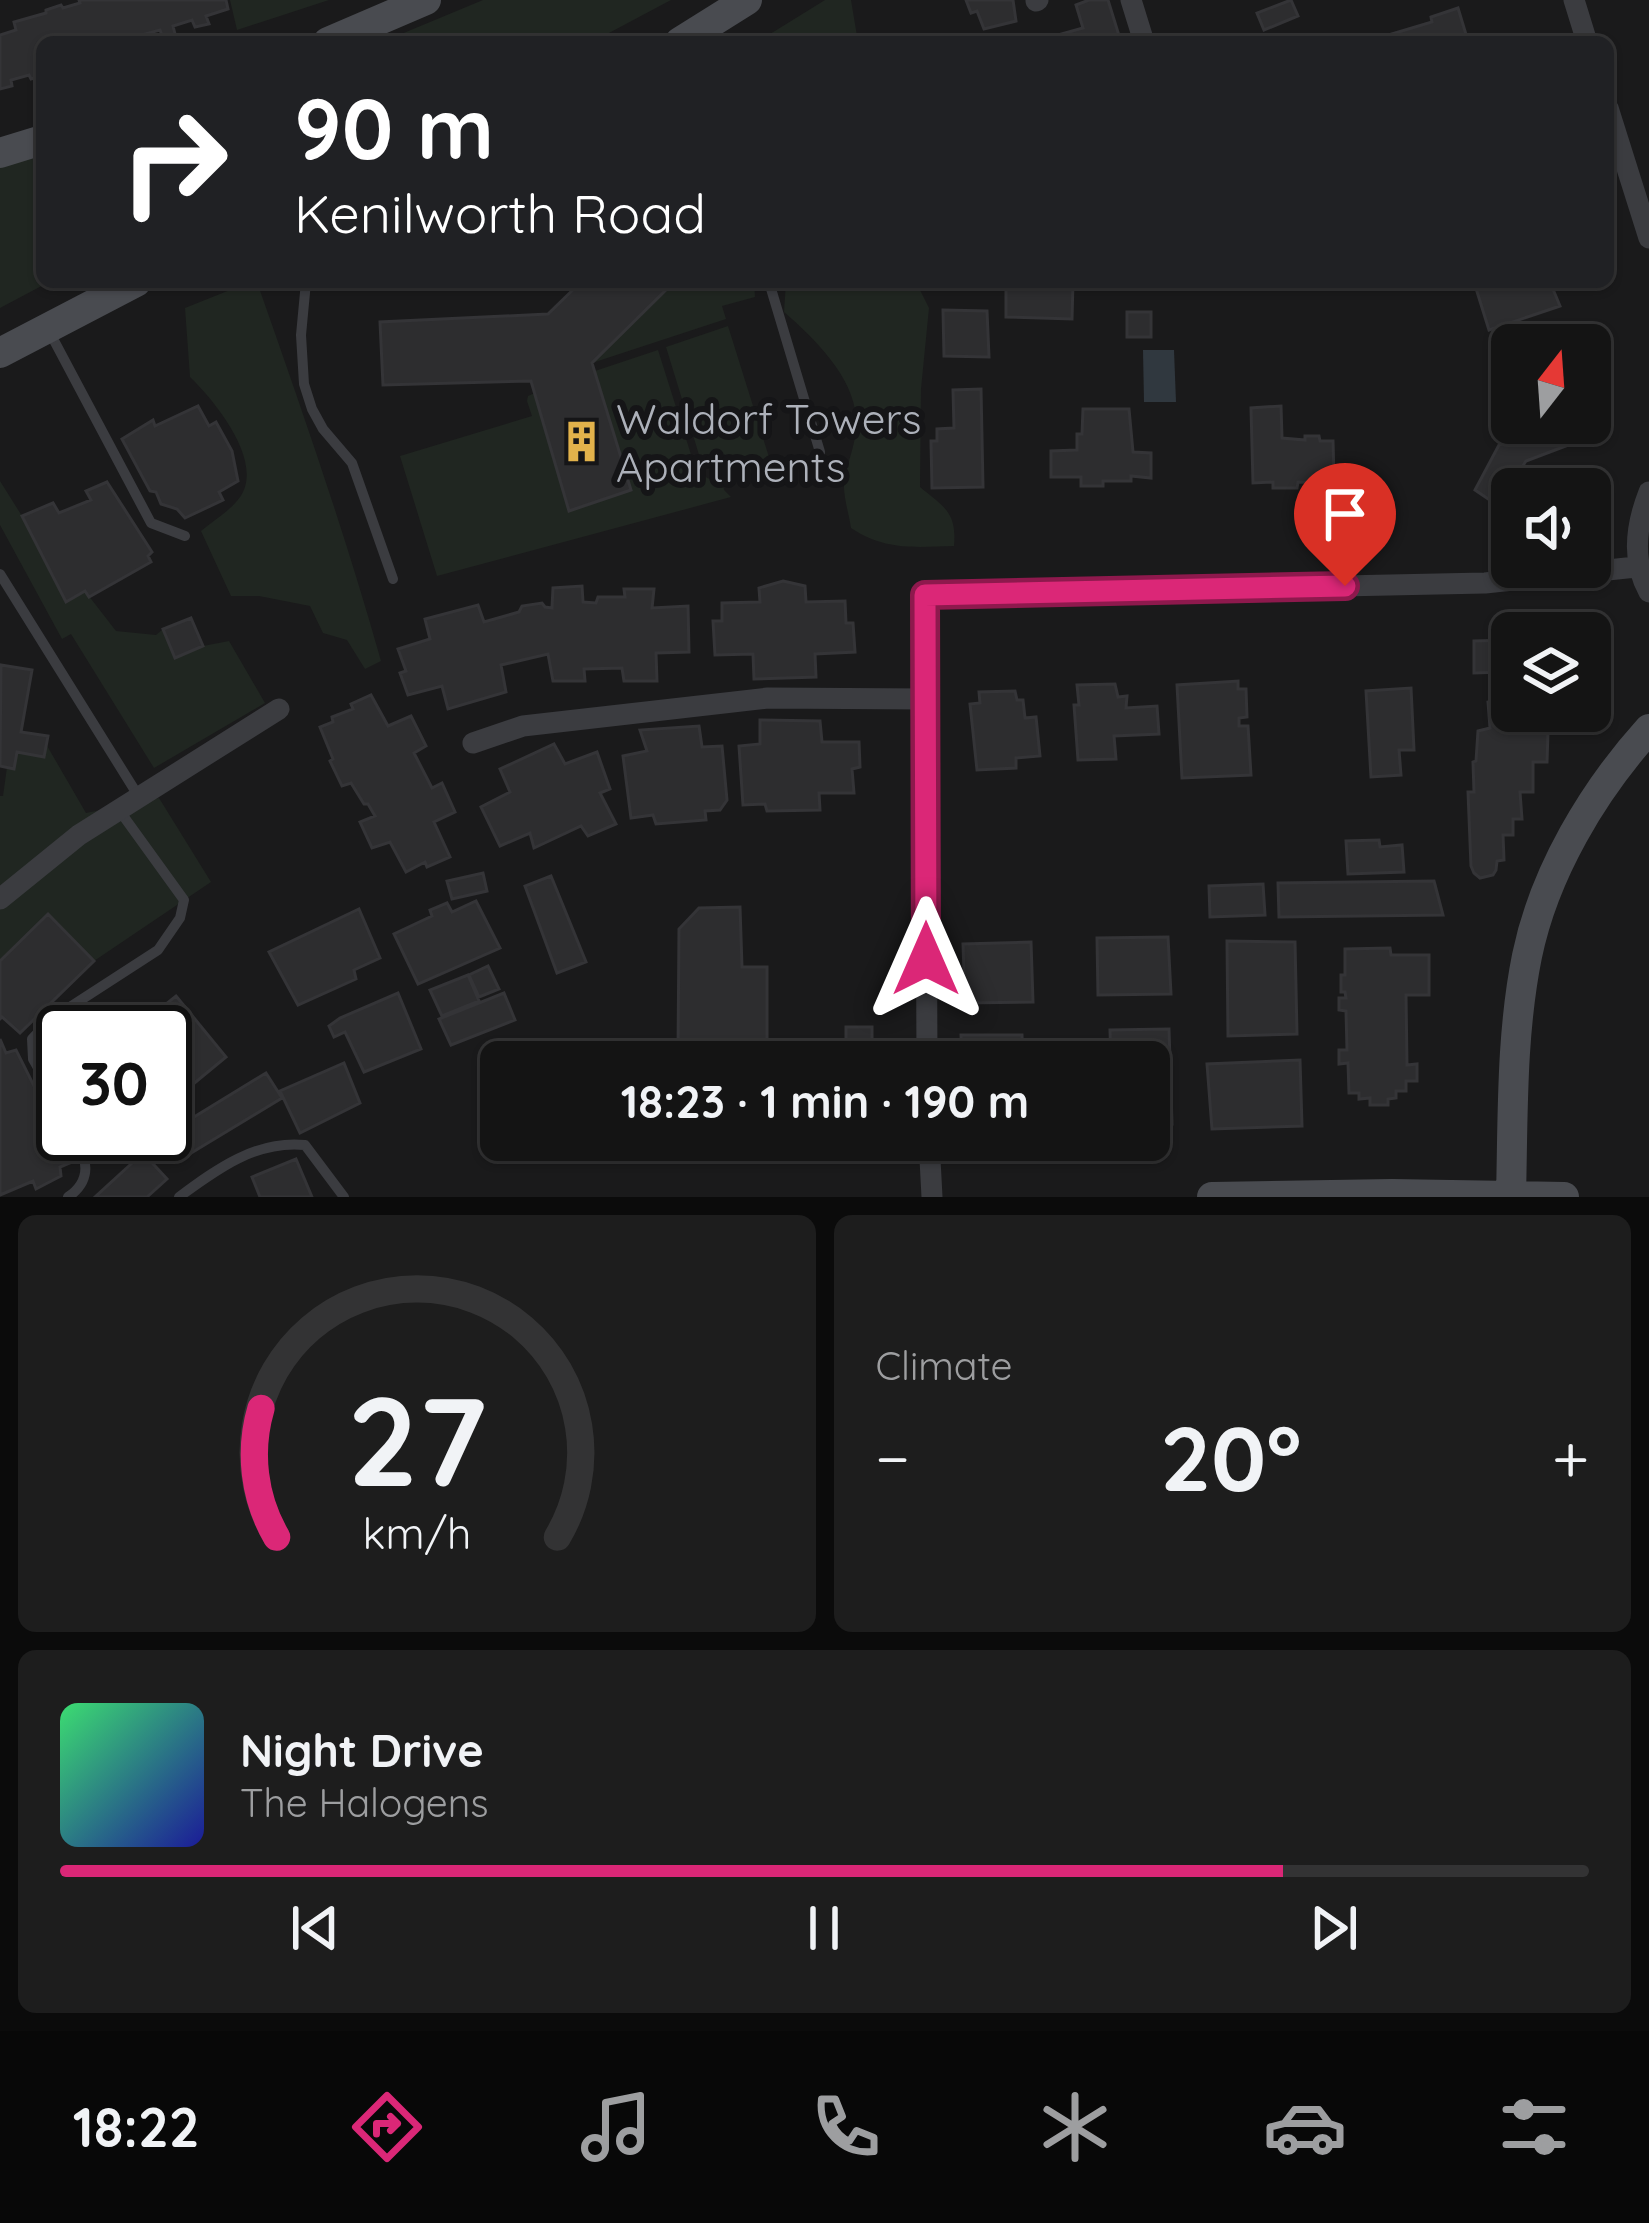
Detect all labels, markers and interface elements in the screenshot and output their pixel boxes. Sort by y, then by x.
text: 90 m [294,75,494,180]
icon: right [96,84,252,240]
text: Kenilworth Road [294,179,706,247]
north arrow [1491,324,1611,444]
map controls [1491,324,1611,732]
place label: Waldorf Towers Apartments [616,392,921,493]
building icon: Waldorf Towers Apartments [559,419,605,465]
pin [1294,463,1396,586]
button: sound [1491,468,1611,588]
icon: arrive [1312,481,1378,547]
button: layers [1491,612,1611,732]
position arrow [863,896,989,1022]
speed limit sign: 30 [36,1005,192,1161]
text: 18:23 · 1 min · 190 m [621,1073,1029,1129]
text: Climate [876,1341,1013,1390]
text: 27 [347,1361,487,1517]
text: 20° [1160,1401,1302,1514]
text: − [876,1416,910,1499]
text: + [1552,1416,1589,1499]
text: km/h [362,1505,471,1559]
text: Night Drive [240,1722,484,1778]
text: The Halogens [240,1778,489,1827]
icon: previous [282,1895,348,1961]
icon: pause [791,1895,857,1961]
icon: next [1301,1895,1367,1961]
icon: directions [345,2085,429,2169]
icon: music [574,2085,658,2169]
icon: phone [804,2085,888,2169]
icon: climate [1033,2085,1117,2169]
icon: car [1263,2085,1347,2169]
icon: filters [1492,2085,1576,2169]
text: 18:22 [73,2093,200,2161]

